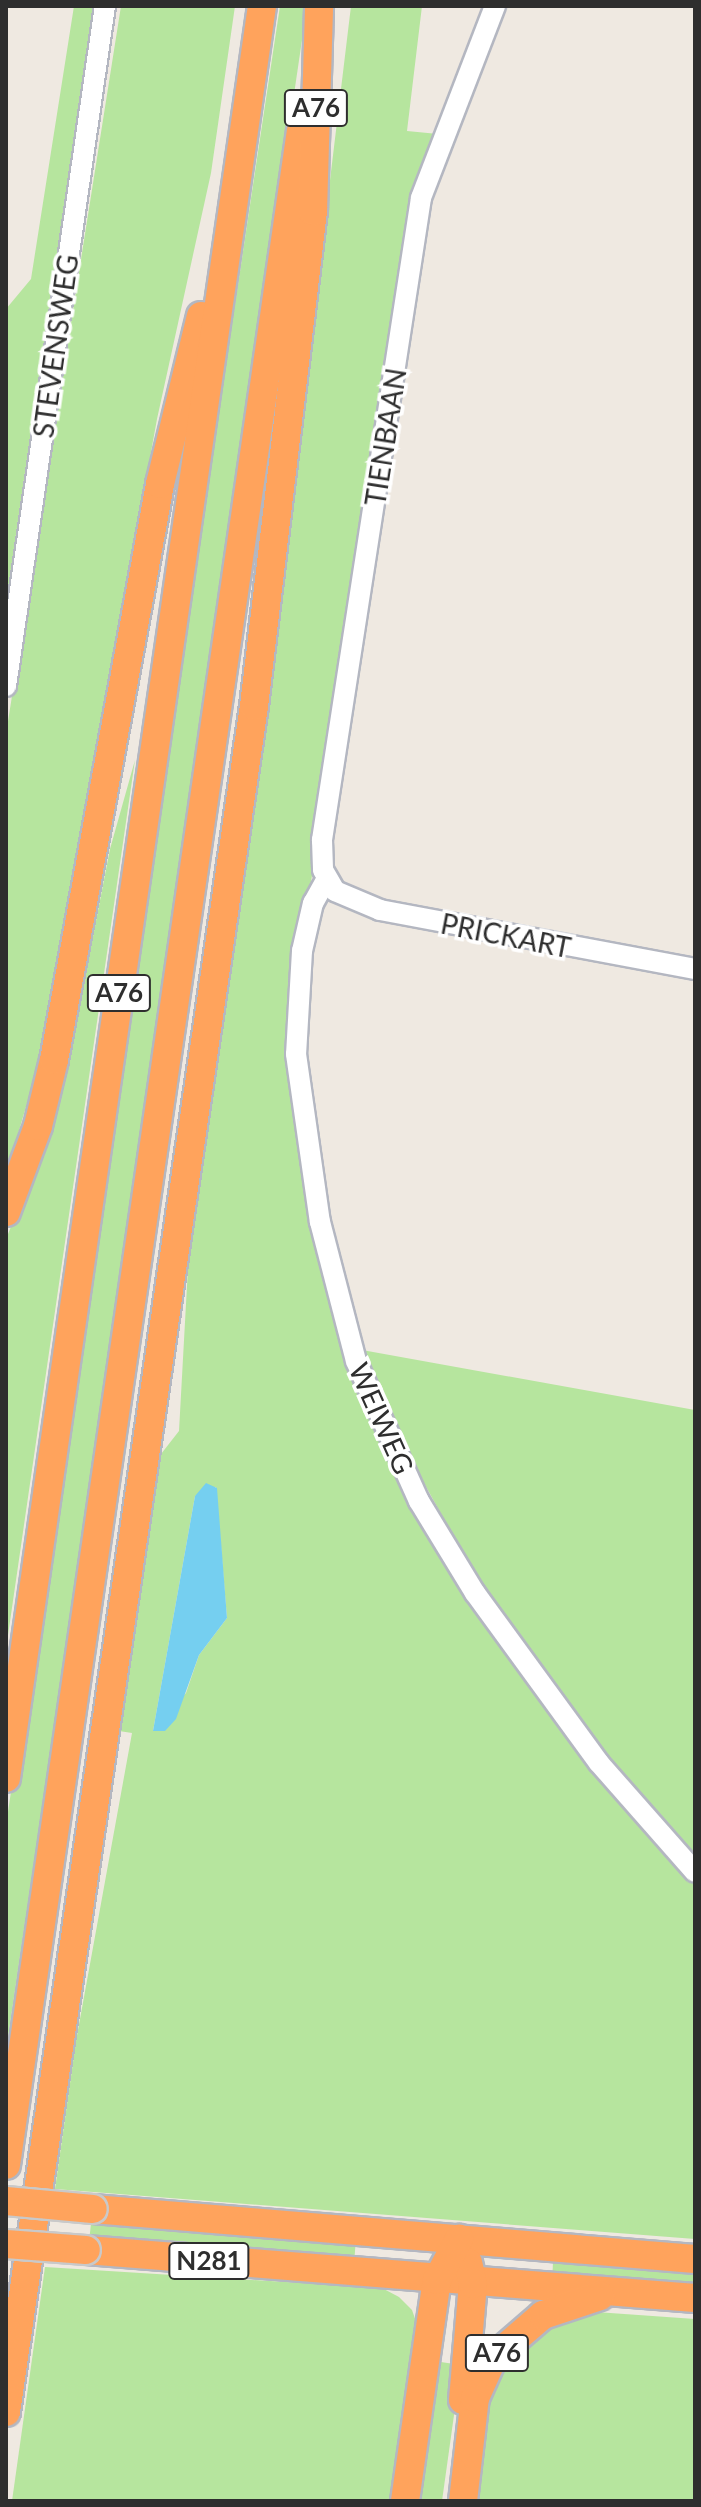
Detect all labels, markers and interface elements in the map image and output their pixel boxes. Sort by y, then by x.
road number: A76 [282,86,350,130]
street label: STEVENSWEG [26,252,84,440]
street label: TIENBAAN [358,366,412,508]
street label: PRICKART [438,906,574,964]
road number: A76 [85,971,153,1015]
street label: WEIWEG [343,1357,421,1479]
road number: N281 [167,2239,251,2283]
road number: A76 [463,2331,531,2375]

